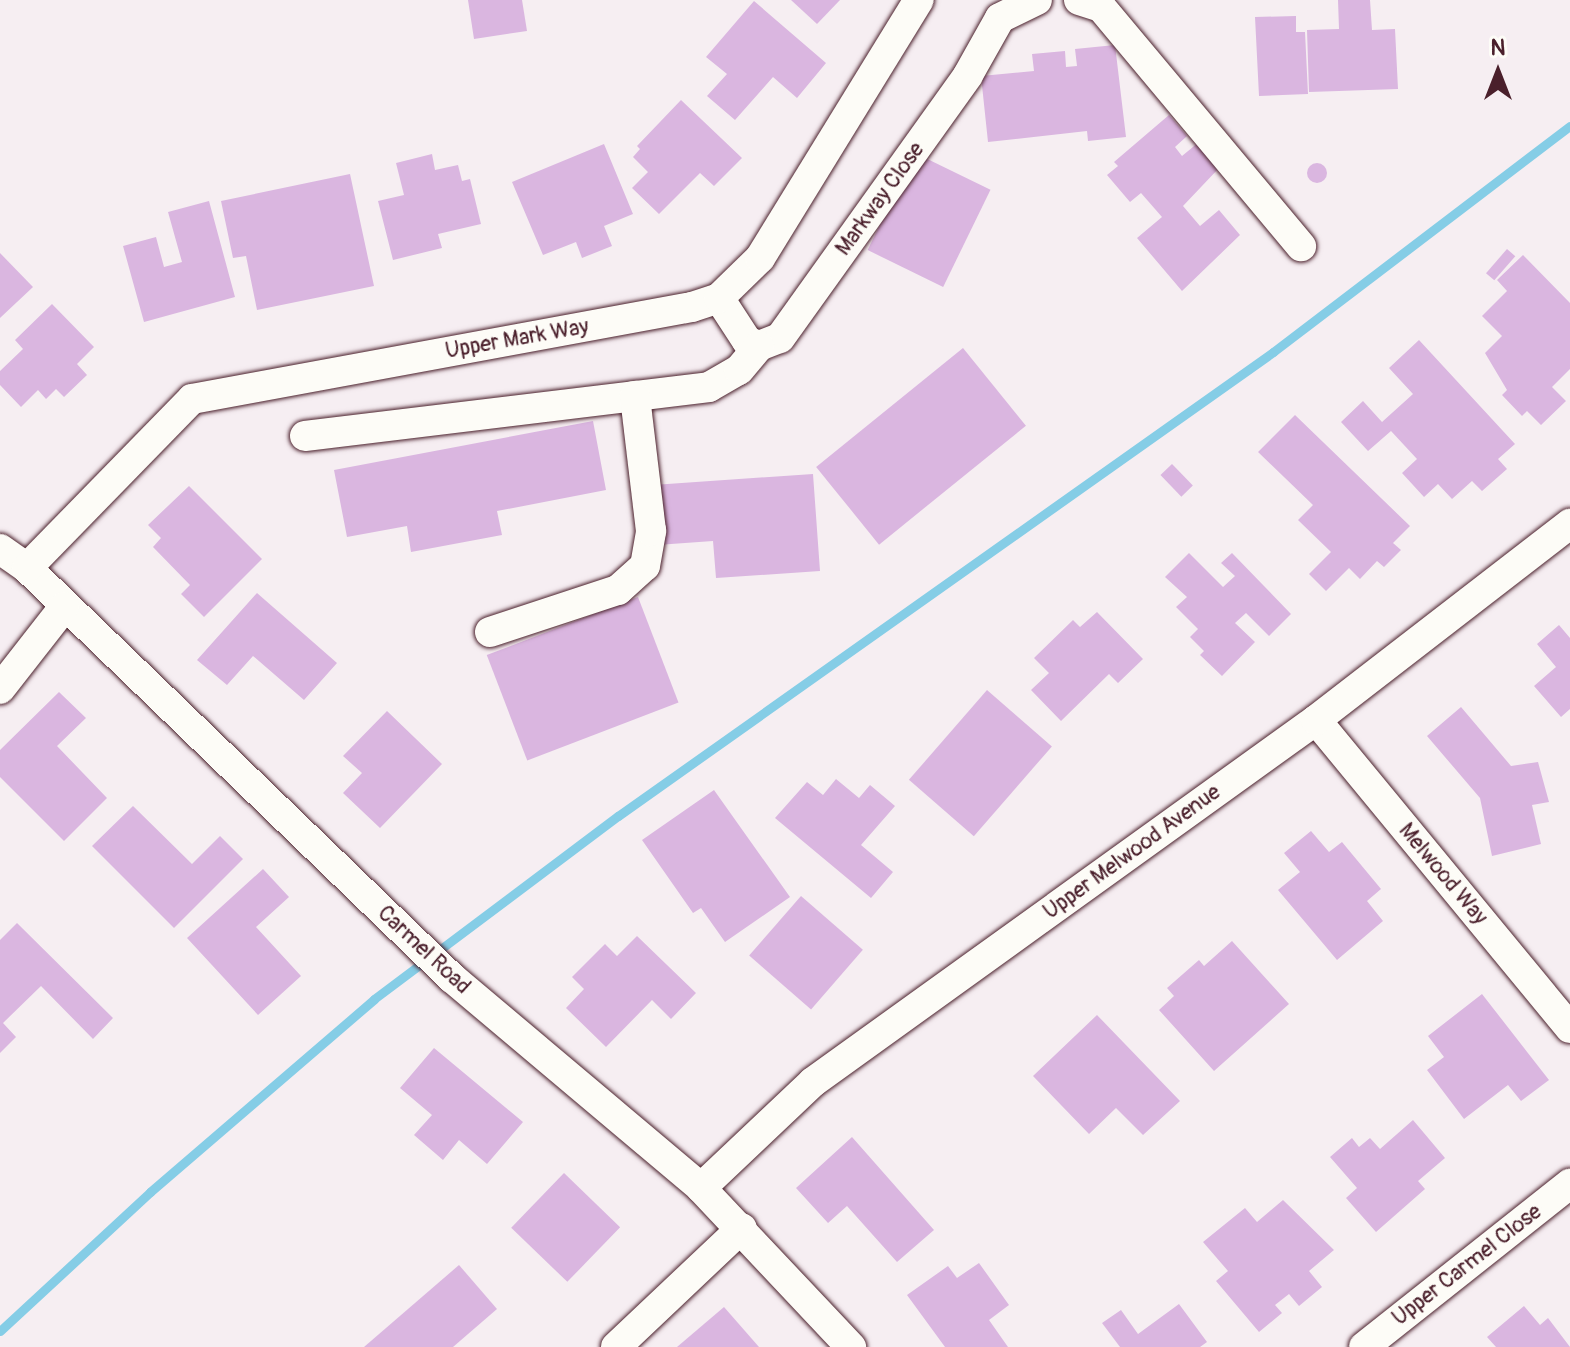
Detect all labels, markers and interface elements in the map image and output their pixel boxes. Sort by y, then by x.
north arrow [1458,32,1538,112]
text: N [1491,34,1505,62]
street label: Markway Close [830,137,930,261]
street label: Upper Mark Way [443,313,591,365]
street label: Upper Melwood Avenue [1038,779,1226,925]
street label: Melwood Way [1393,818,1493,930]
street label: Carmel Road [372,900,476,1000]
street label: Upper Carmel Close [1387,1199,1547,1331]

